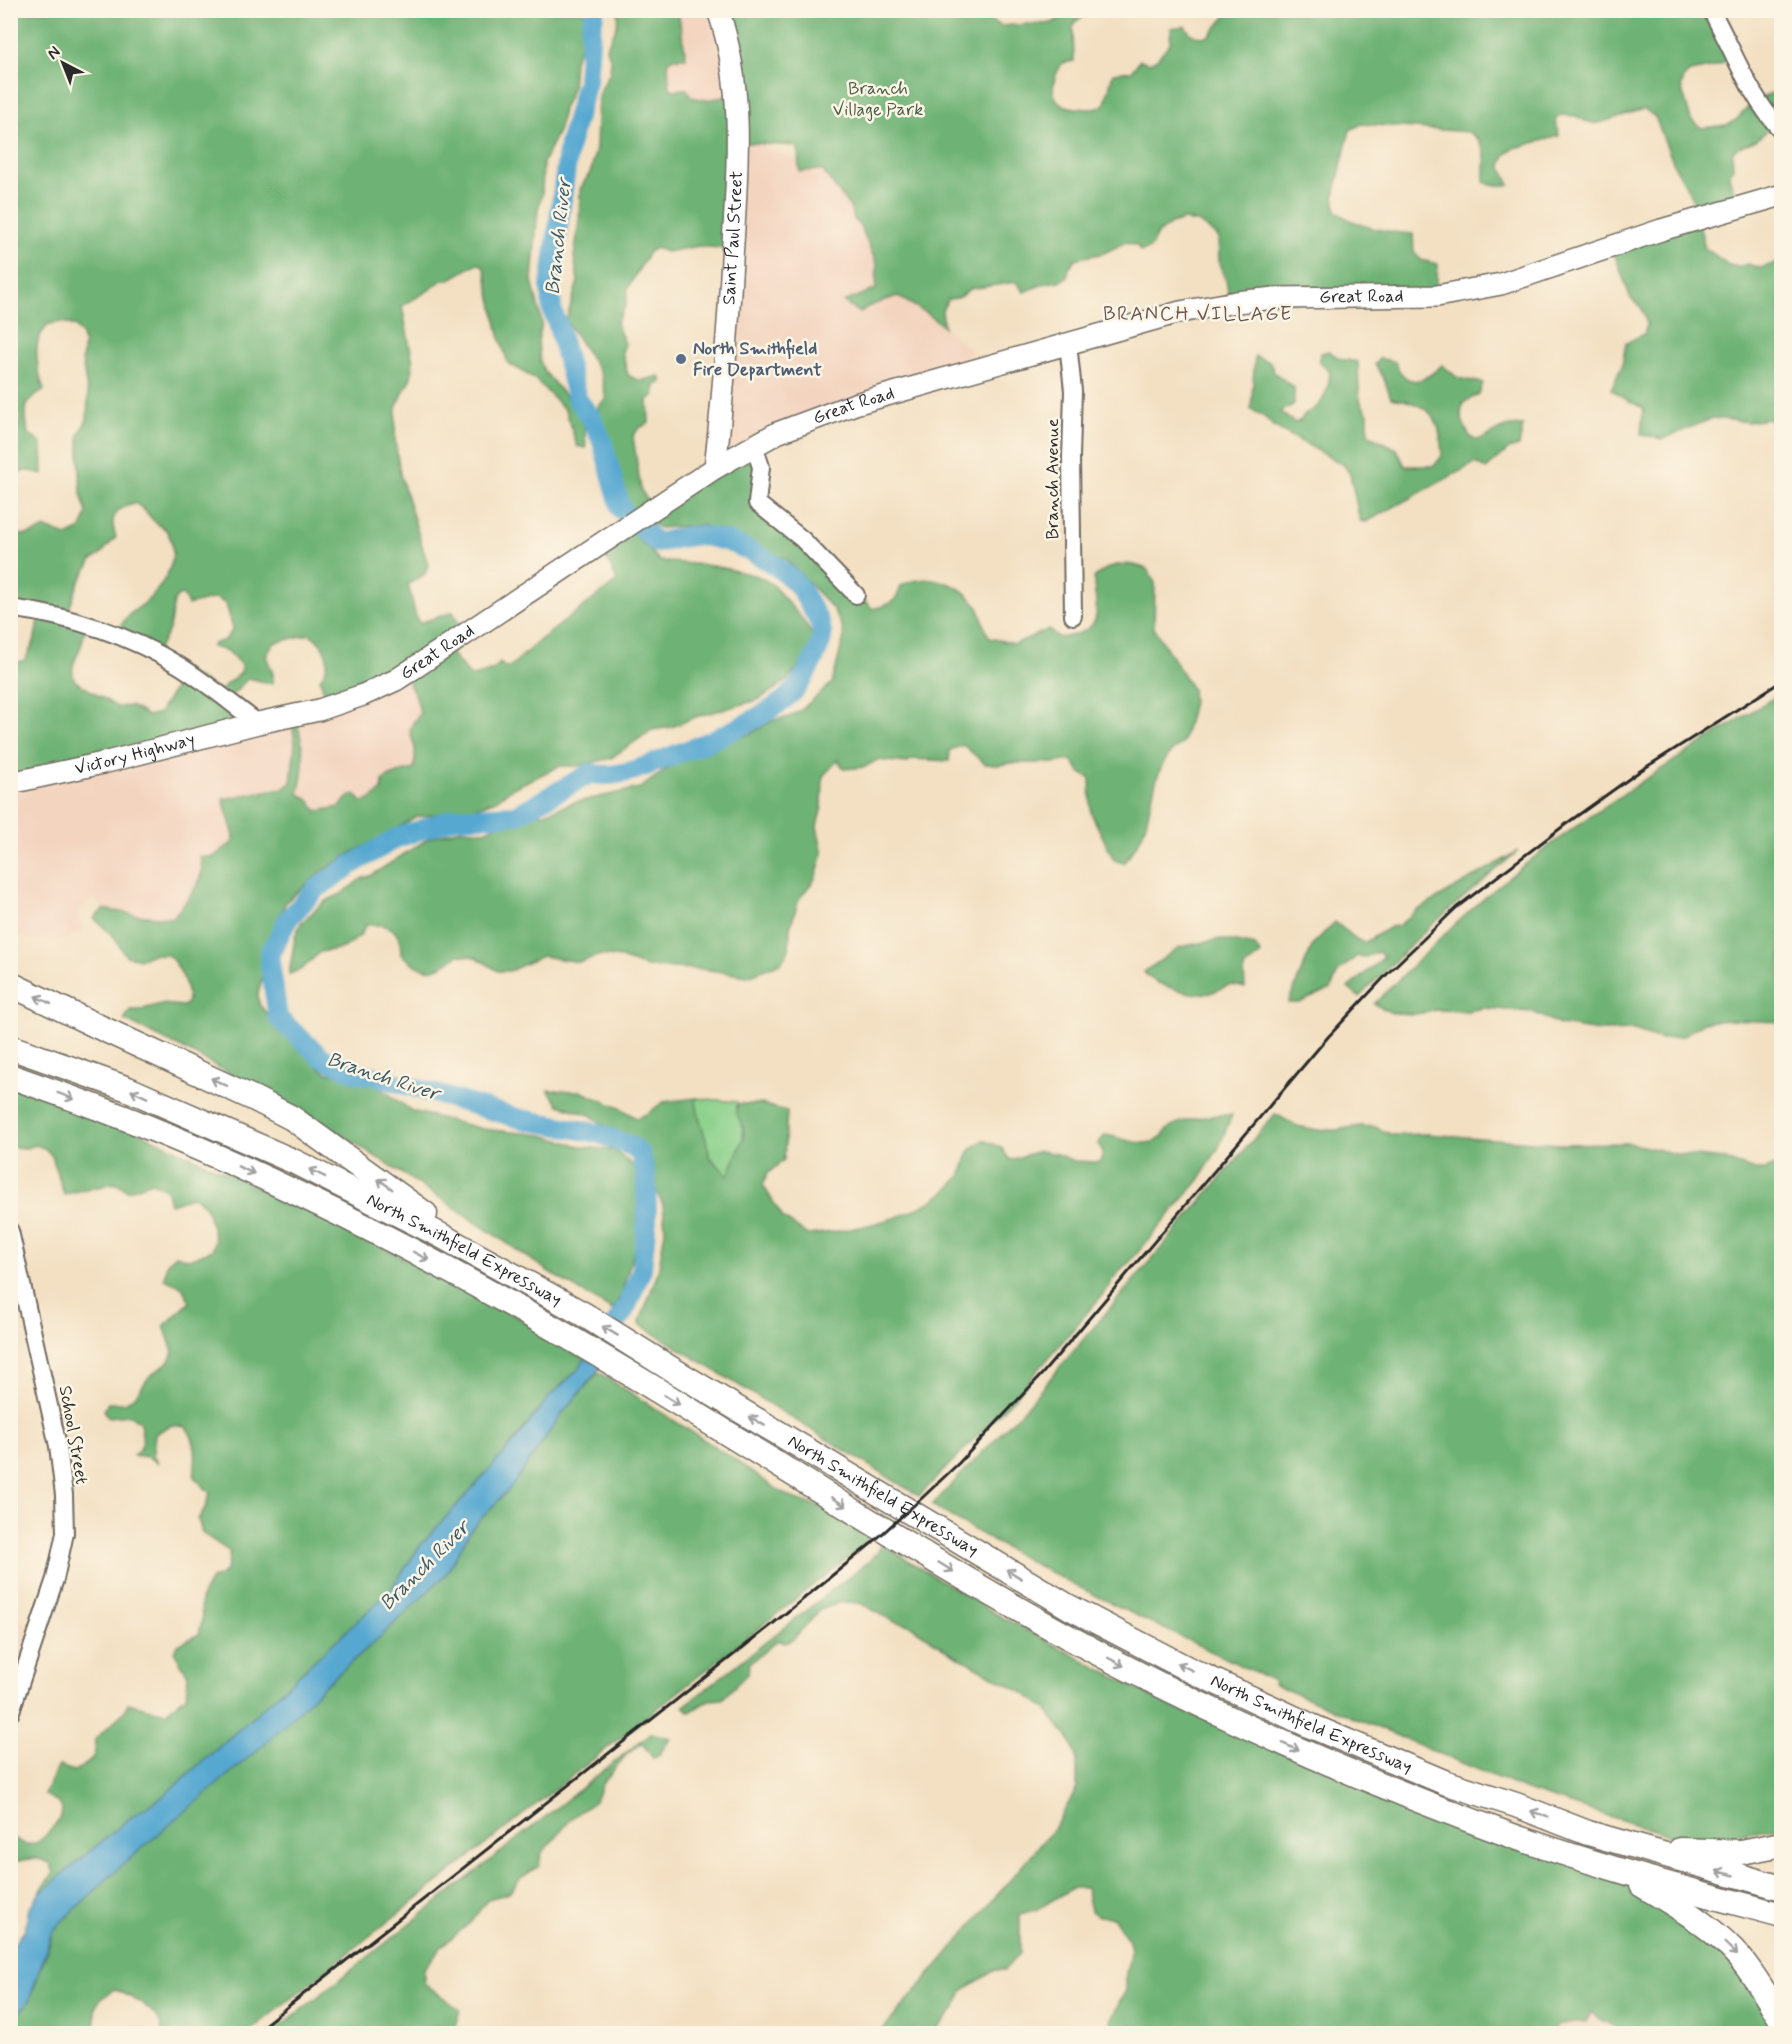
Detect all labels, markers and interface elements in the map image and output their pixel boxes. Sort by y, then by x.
north arrow [33,33,93,93]
text: N [43,42,65,64]
park label: Branch Village Park [833,77,923,122]
street label: Saint Paul Street [717,170,749,306]
water label: Branch River [540,175,579,296]
street label: Great Road [1319,284,1404,309]
district label: BRANCH VILLAGE [1103,301,1293,328]
place label: North Smithfield Fire Department [693,337,822,382]
marker: North Smithfield Fire Department [674,352,688,366]
street label: Great Road [810,381,897,431]
street label: Branch Avenue [1041,418,1065,540]
street label: Great Road [396,619,479,686]
street label: Victory Highway [72,728,197,781]
one-way arrow [34,993,52,1005]
water label: Branch River [324,1046,445,1109]
one-way arrow [211,1076,229,1088]
one-way arrow [131,1088,149,1099]
one-way arrow [56,1091,74,1102]
one-way arrow [237,1165,255,1176]
one-way arrow [309,1167,327,1178]
one-way arrow [377,1178,393,1190]
street label: North Smithfield Expressway [362,1188,566,1312]
one-way arrow [412,1250,429,1262]
one-way arrow [602,1325,619,1337]
street label: School Street [53,1384,94,1487]
one-way arrow [663,1394,680,1406]
one-way arrow [749,1414,766,1426]
street label: North Smithfield Expressway [783,1429,983,1562]
one-way arrow [830,1496,847,1508]
water label: Branch River [374,1513,478,1617]
one-way arrow [937,1561,954,1573]
one-way arrow [1006,1567,1023,1579]
one-way arrow [1106,1657,1124,1668]
one-way arrow [1176,1661,1194,1673]
street label: North Smithfield Expressway [1206,1669,1416,1779]
one-way arrow [1282,1741,1300,1753]
one-way arrow [1530,1808,1549,1819]
one-way arrow [1716,1866,1735,1878]
one-way arrow [1723,1942,1738,1956]

